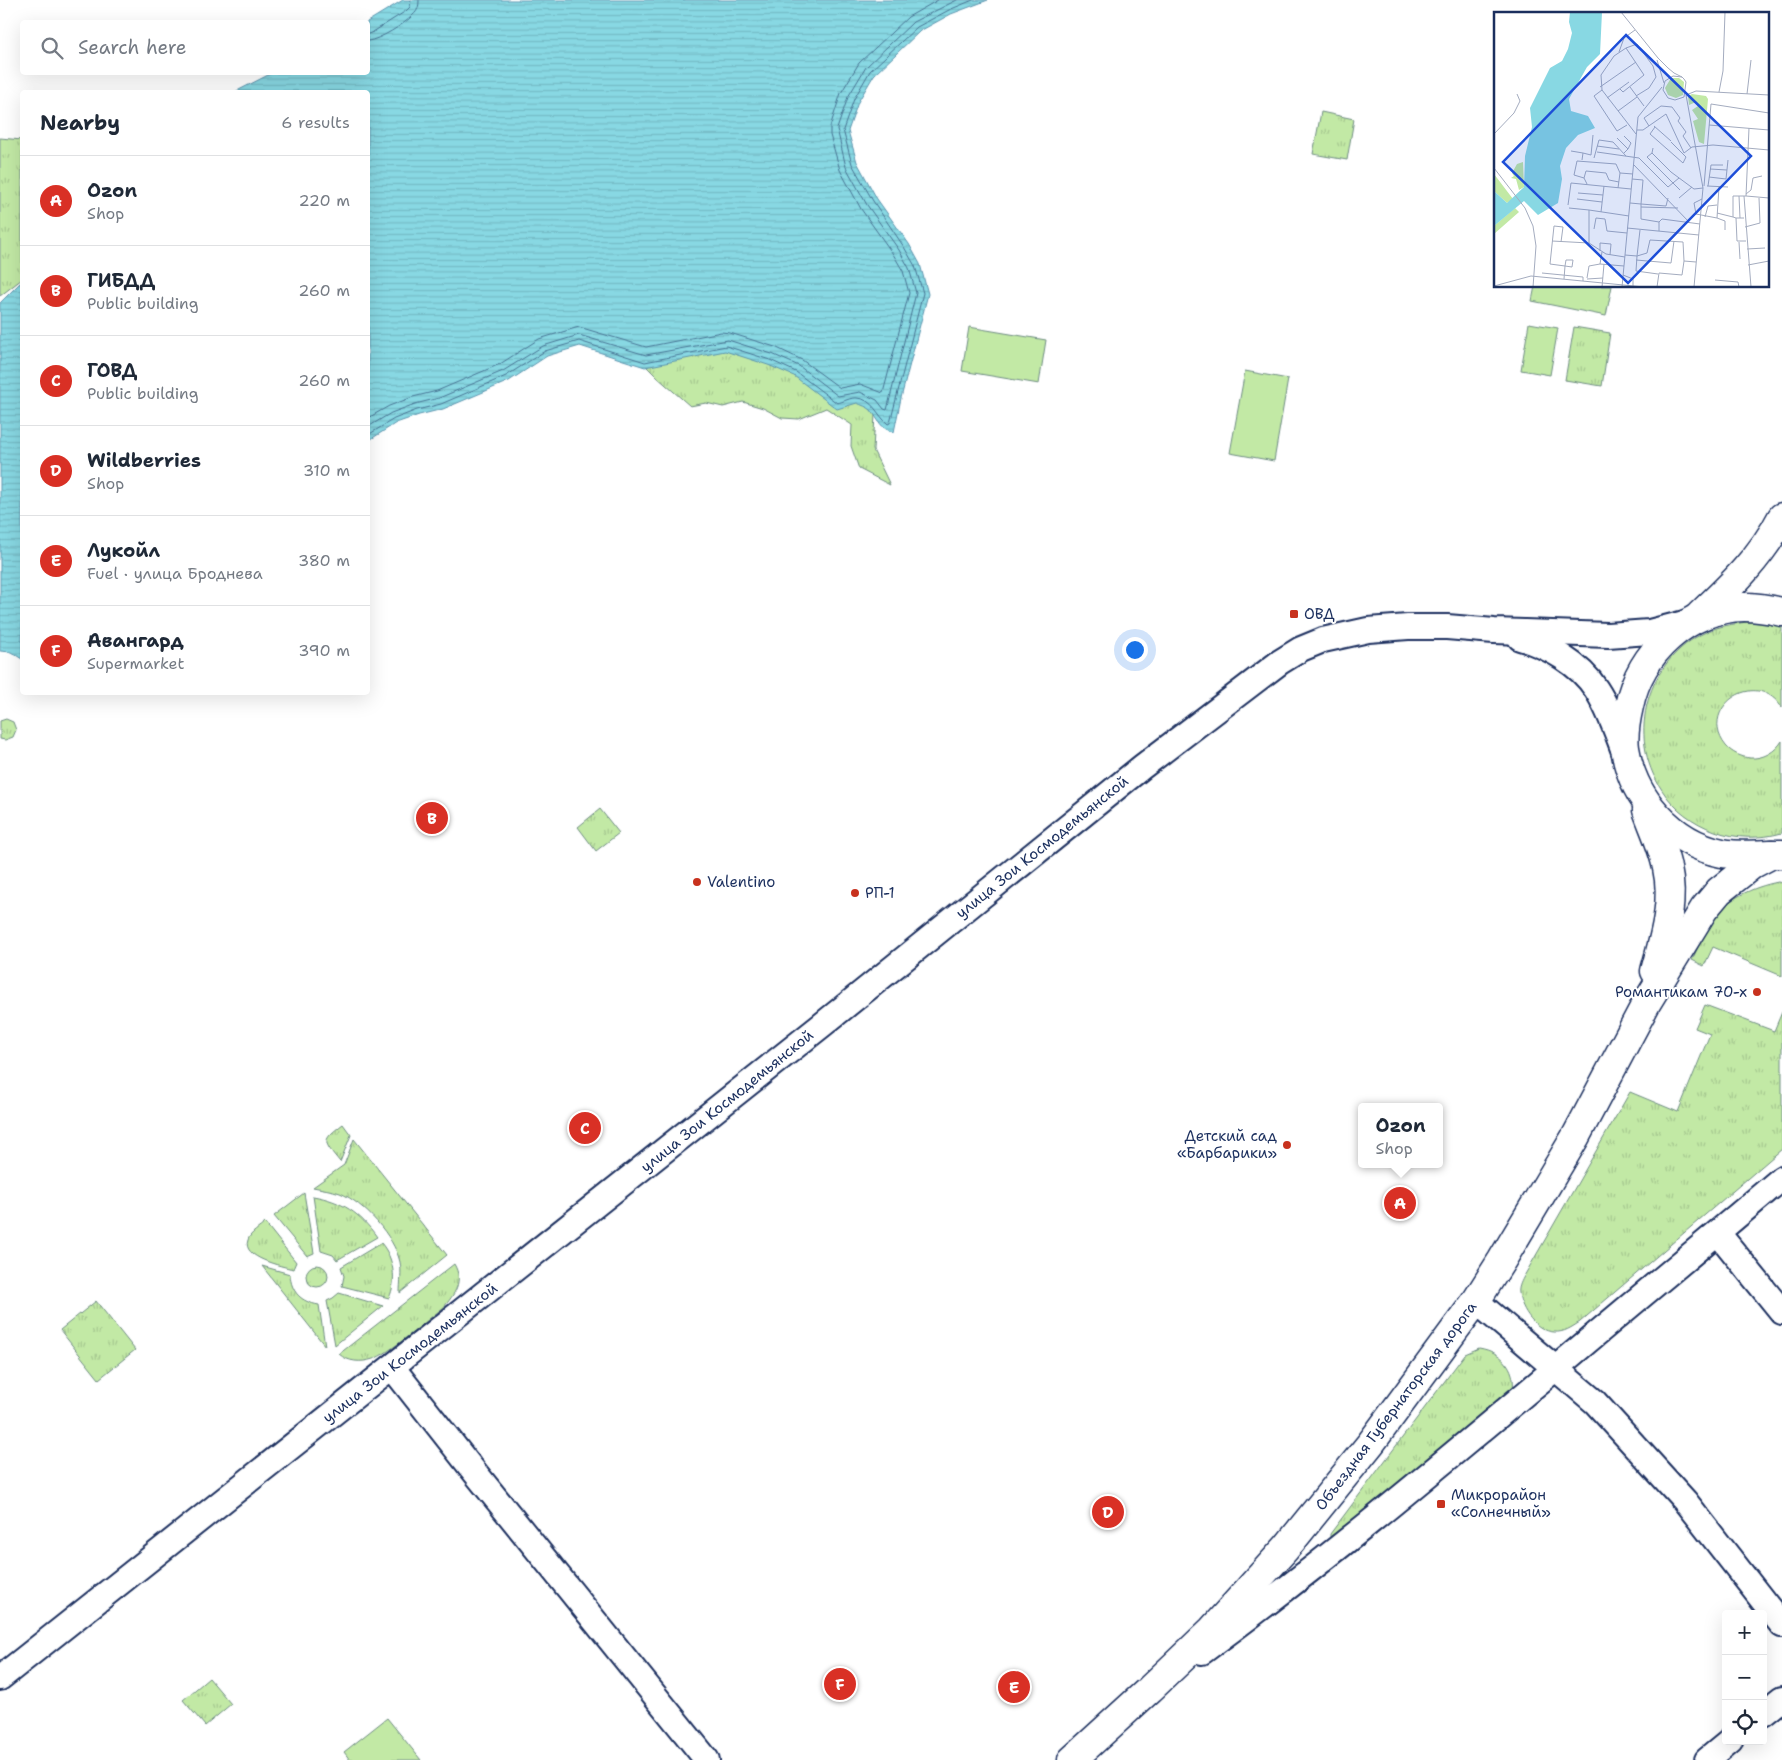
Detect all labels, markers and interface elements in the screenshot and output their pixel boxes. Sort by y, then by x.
inset map [1494,12,1770,288]
search box [20,20,370,75]
icon: search [38,34,66,62]
text: Search here [78,35,187,60]
text: Nearby [40,109,120,137]
text: 6 results [281,112,350,133]
text: Ozon [87,178,137,203]
text: A [50,190,62,211]
text: 220 m [298,190,350,211]
text: Shop [87,203,124,224]
text: ГИБДД [87,268,155,293]
text: B [51,280,61,301]
text: 260 m [298,280,350,301]
text: Public building [87,293,199,314]
text: ГОВД [87,358,137,383]
text: C [51,370,61,391]
text: 260 m [298,370,350,391]
text: Public building [87,383,199,404]
text: Wildberries [87,448,201,473]
text: D [50,460,62,481]
text: 310 m [303,460,350,481]
text: Shop [87,473,124,494]
text: Лукойл [87,538,160,563]
text: E [51,550,61,571]
text: 380 m [298,550,350,571]
text: Fuel · улица Броднева [87,563,263,584]
place label: ОВД [1304,604,1335,624]
marker: ОВД [1288,608,1300,620]
text: Авангард [87,628,184,653]
your location [1122,637,1148,663]
text: F [51,640,61,661]
text: 390 m [298,640,350,661]
text: Supermarket [87,653,184,674]
street label: улица Зои Космодемьянской [952,771,1133,923]
pin: B [416,799,448,837]
place label: Valentino [707,872,775,892]
marker: Valentino [691,876,703,888]
place label: РП-1 [865,883,895,903]
marker: РП-1 [849,887,861,899]
place label: Романтикам 70-х [1615,982,1747,1002]
marker: Романтикам 70-х [1751,986,1763,998]
street label: улица Зои Космодемьянской [637,1025,818,1177]
popup [1358,1103,1443,1168]
pin: C [569,1109,601,1147]
text: Ozon [1375,1113,1426,1138]
place label: Детский сад «Барбарики» [1177,1126,1277,1163]
text: Shop [1375,1138,1413,1159]
marker: Детский сад «Барбарики» [1281,1139,1293,1151]
pin: A [1384,1184,1416,1222]
street label: улица Зои Космодемьянской [319,1278,502,1428]
street label: Объездная Губернаторская дорога [1311,1297,1482,1514]
place label: Микрорайон «Солнечный» [1451,1485,1551,1522]
pin: D [1092,1493,1124,1531]
marker: Микрорайон «Солнечный» [1435,1498,1447,1510]
map controls [1722,1610,1767,1745]
button: + [1722,1610,1767,1655]
button: − [1722,1655,1767,1700]
pin: F [824,1665,856,1703]
pin: E [998,1668,1030,1706]
button: locate [1722,1700,1767,1745]

